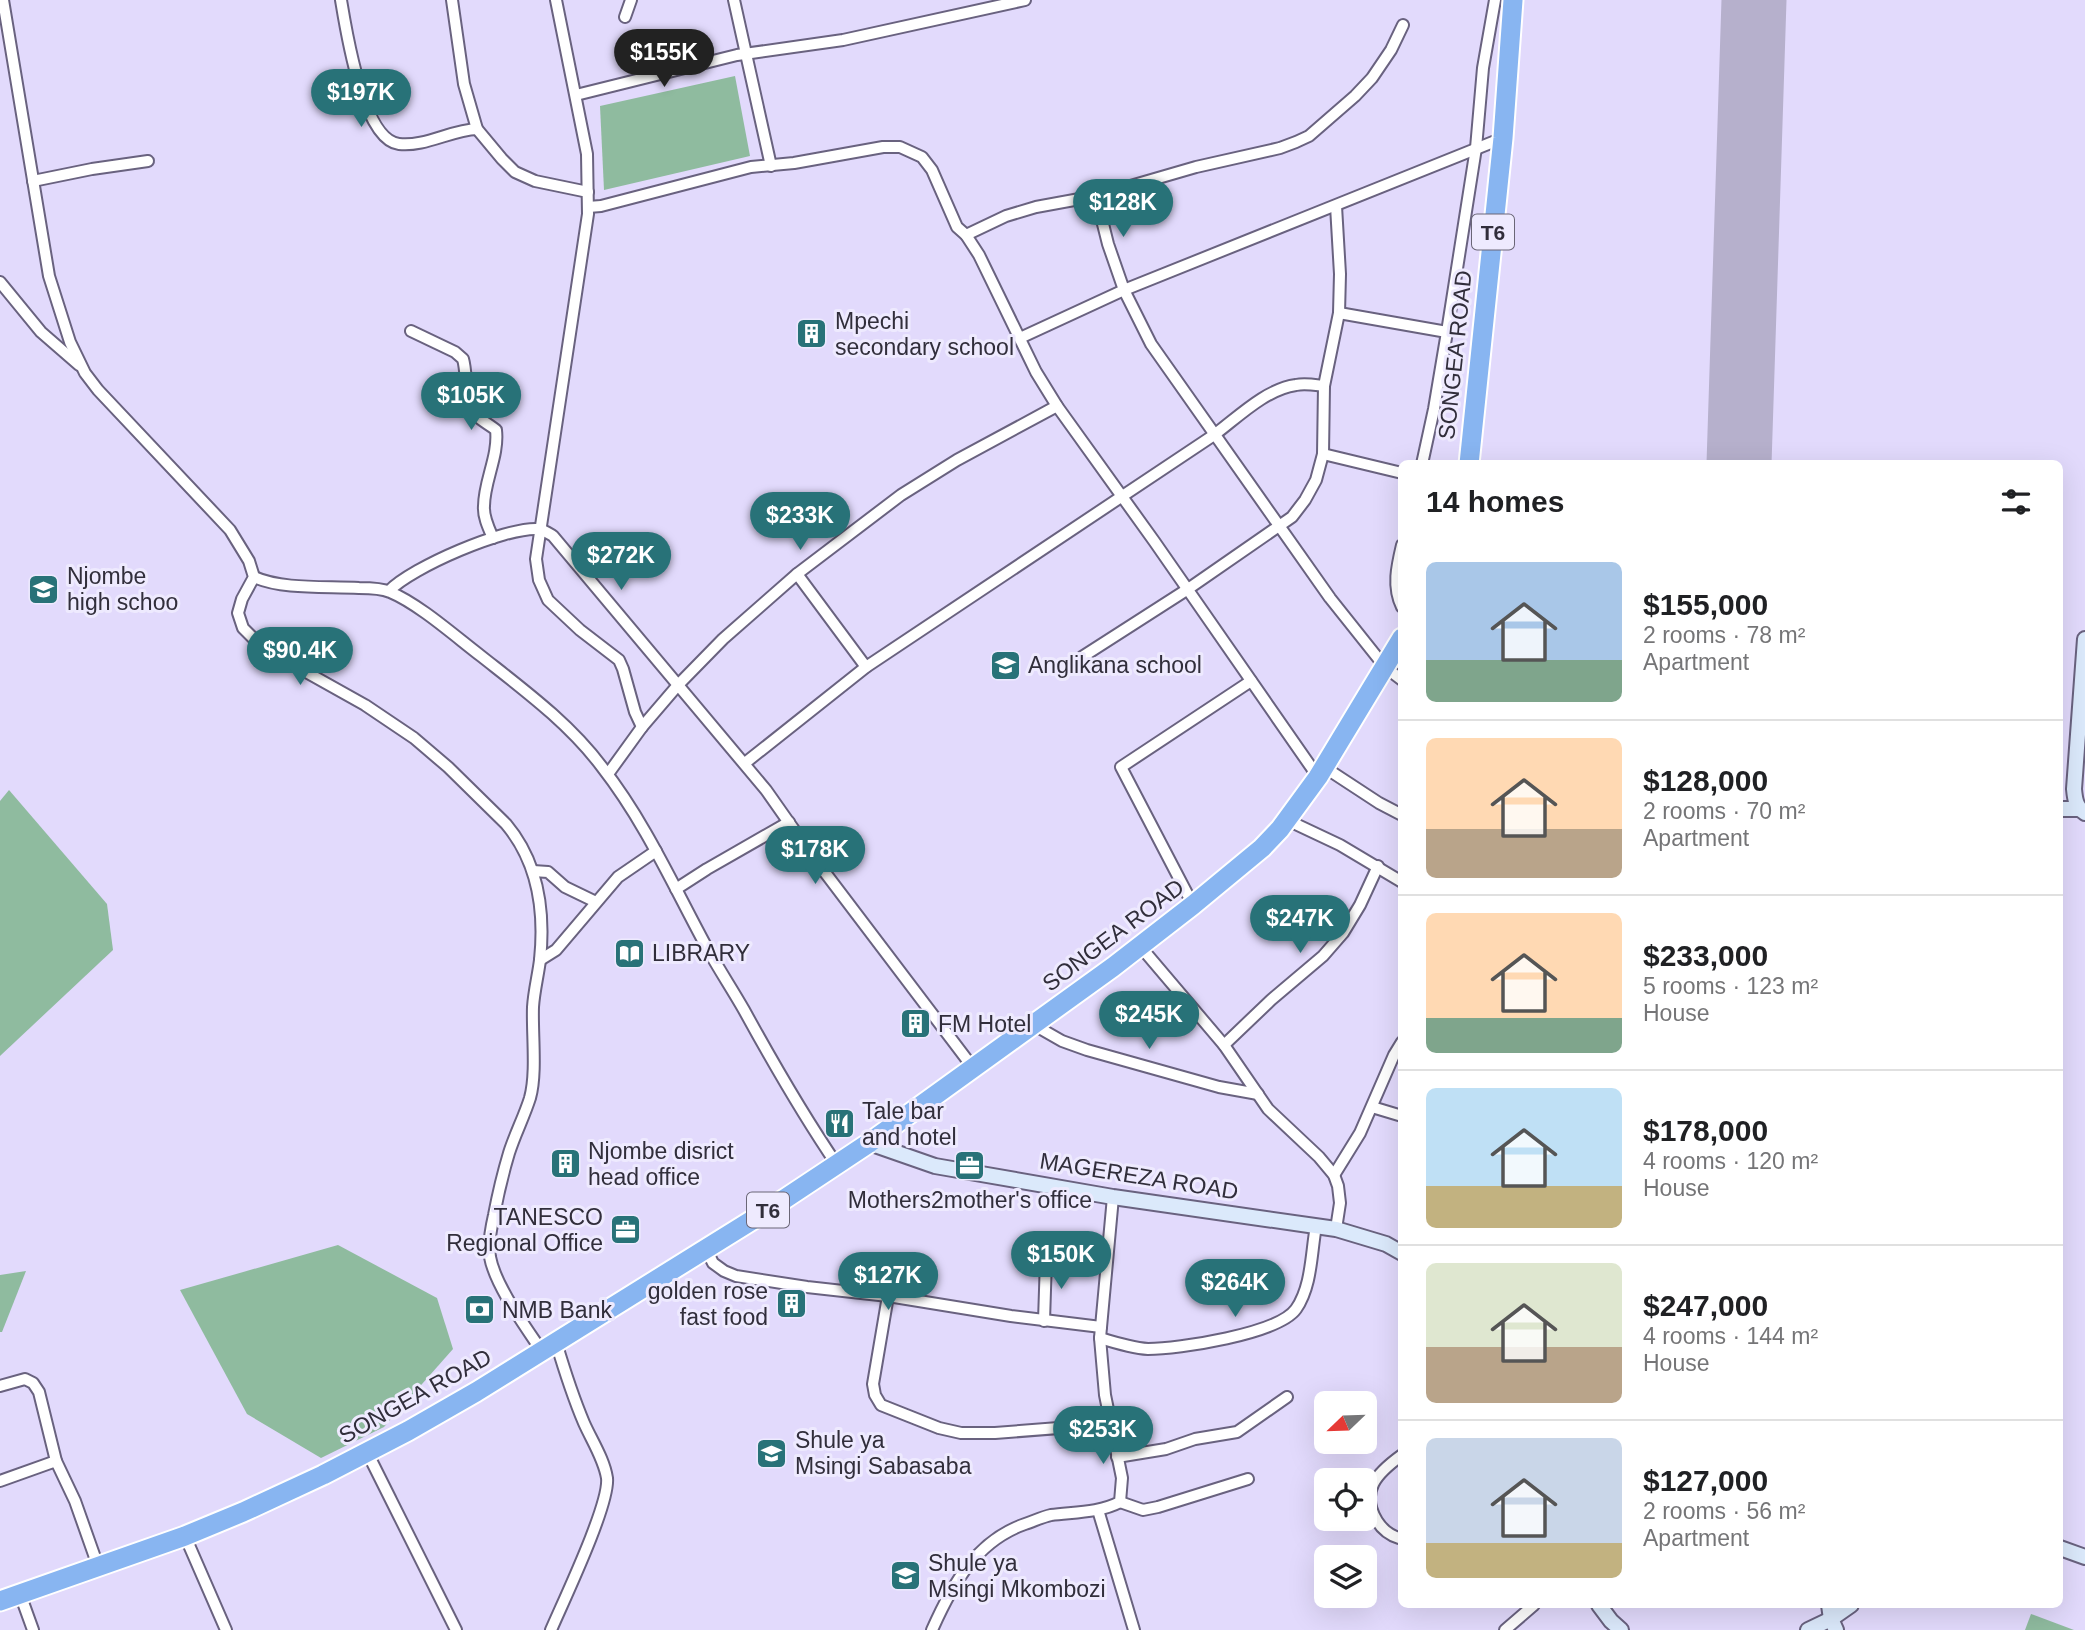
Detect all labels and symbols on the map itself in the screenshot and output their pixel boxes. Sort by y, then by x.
pin: $155K [615,29,713,89]
pin: $197K [312,69,410,129]
pin: $128K [1074,180,1172,239]
road number: T6 [1472,215,1514,250]
street label: SONGEA ROAD [1433,269,1477,441]
place label: Mpechi secondary school [835,308,1014,360]
building icon: Mpechi secondary school [795,317,829,351]
pin: $105K [422,372,520,432]
pin: $233K [751,492,849,552]
pin: $272K [572,532,670,592]
place label: Njombe high schoo [67,563,178,615]
school or university icon: Njombe high schoo [27,572,61,606]
pin: $90.4K [243,628,357,687]
school or university icon: Anglikana school [988,648,1022,682]
place label: Anglikana school [1028,652,1202,678]
pin: $178K [766,826,864,886]
street label: SONGEA ROAD [1037,873,1189,997]
pin: $247K [1251,895,1349,955]
library icon: LIBRARY [612,936,646,970]
place label: LIBRARY [652,940,750,966]
pin: $245K [1100,992,1198,1051]
building icon: FM Hotel [898,1007,932,1041]
place label: FM Hotel [938,1011,1031,1037]
place label: Tale bar and hotel [862,1098,957,1150]
restaurant icon: Tale bar and hotel [822,1107,856,1141]
place label: Njombe disrict head office [588,1138,734,1190]
building icon: Njombe disrict head office [548,1147,582,1181]
street label: MAGEREZA ROAD [1038,1147,1240,1205]
office icon: Mothers2mother's office [953,1149,987,1183]
place label: Mothers2mother's office [848,1187,1092,1213]
road number: T6 [747,1192,789,1228]
place label: TANESCO Regional Office [446,1204,603,1256]
office icon: TANESCO Regional Office [609,1213,643,1247]
pin: $150K [1012,1232,1110,1291]
pin: $127K [839,1252,937,1312]
pin: $264K [1186,1260,1284,1319]
place label: golden rose fast food [648,1278,768,1330]
building icon: golden rose fast food [774,1287,808,1321]
bank icon: NMB Bank [462,1293,496,1327]
place label: NMB Bank [502,1297,612,1323]
street label: SONGEA ROAD [334,1343,496,1449]
north arrow [1314,1391,1377,1454]
pin: $253K [1054,1406,1152,1466]
place label: Shule ya Msingi Sabasaba [795,1427,972,1479]
school or university icon: Shule ya Msingi Sabasaba [755,1436,789,1470]
place label: Shule ya Msingi Mkombozi [928,1550,1106,1602]
school or university icon: Shule ya Msingi Mkombozi [888,1559,922,1593]

